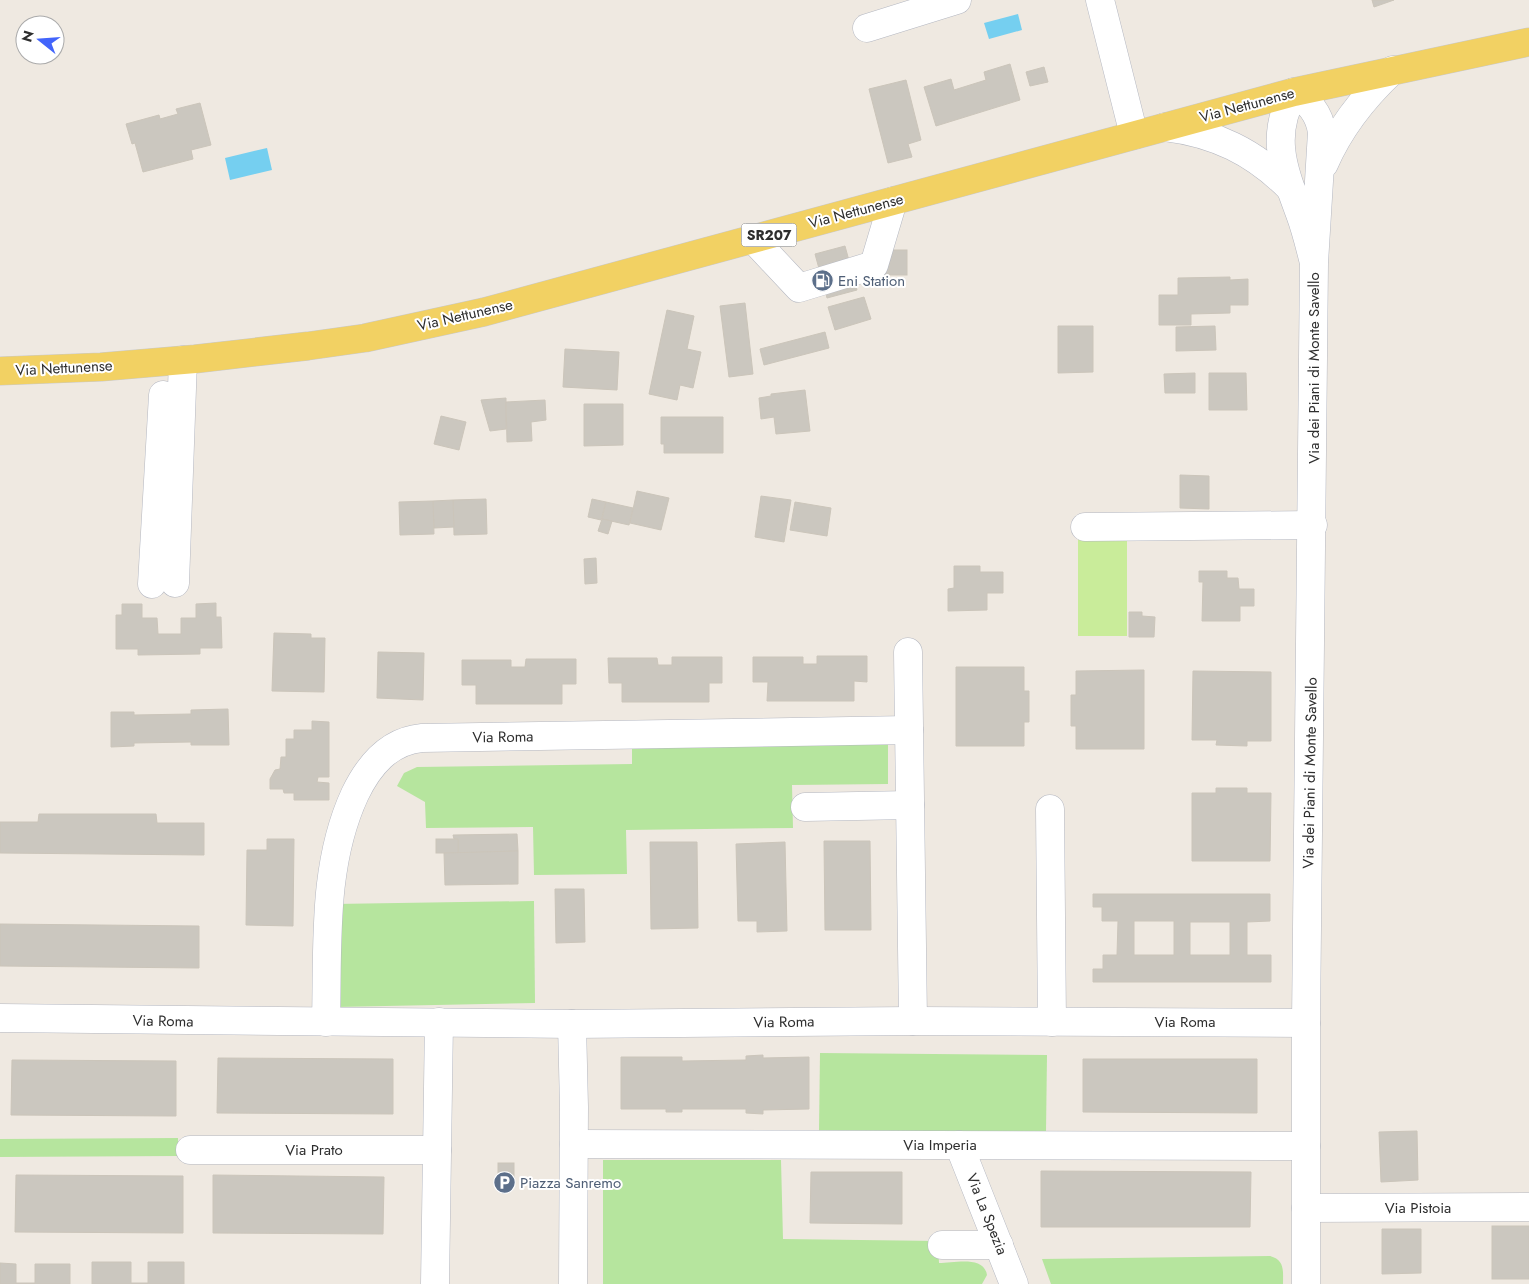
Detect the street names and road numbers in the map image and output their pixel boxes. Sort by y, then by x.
street label: Via Nettunense [1197,82,1297,128]
street label: Via Nettunense [806,188,906,234]
road number: SR207 [742,224,796,246]
street label: Via dei Piani di Monte Savello [1303,272,1325,464]
street label: Via Nettunense [415,293,515,337]
street label: Via Nettunense [15,354,113,382]
street label: Via dei Piani di Monte Savello [1297,677,1323,869]
street label: Via Roma [472,725,534,749]
street label: Via Roma [132,1009,194,1033]
street label: Via Roma [753,1010,815,1034]
street label: Via Roma [1154,1011,1216,1033]
street label: Via Imperia [903,1134,977,1156]
street label: Via Prato [285,1139,343,1161]
street label: Via La Spezia [961,1170,1013,1258]
street label: Via Pistoia [1385,1197,1451,1219]

